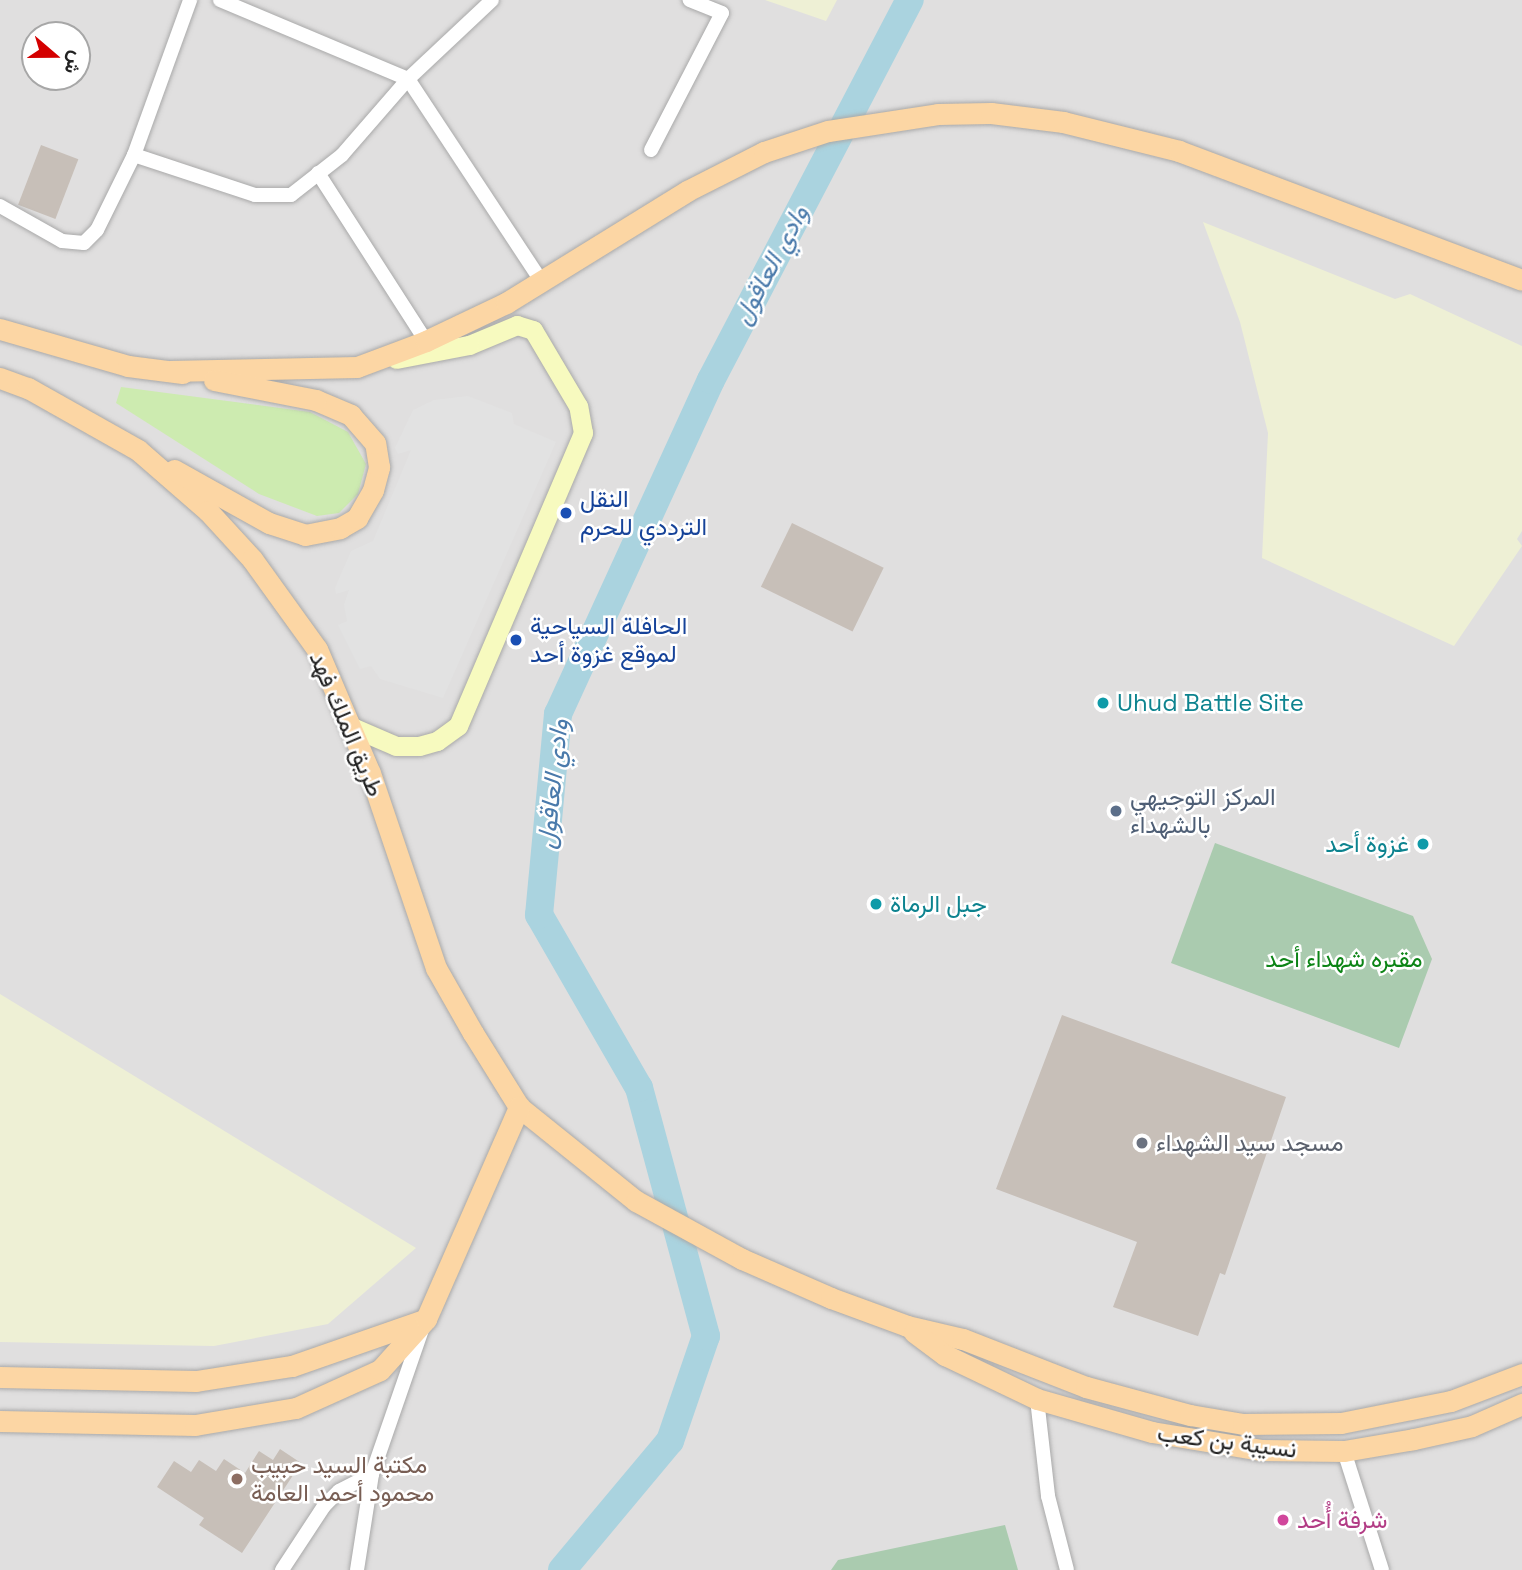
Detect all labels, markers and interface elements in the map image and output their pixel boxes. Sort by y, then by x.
north arrow [21,21,91,91]
text: ش [59,48,90,78]
water label: وادي العاقول [727,200,815,330]
place label: النقل الترددي للحرم [580,485,707,541]
marker: النقل الترددي للحرم [558,505,574,521]
place label: الحافلة السياحية لموقع غزوة أحد [530,612,687,668]
marker: الحافلة السياحية لموقع غزوة أحد [508,632,524,648]
street label: طريق الملك فهد [304,647,390,801]
place label: Uhud Battle Site [1117,689,1304,717]
marker: Uhud Battle Site [1095,695,1111,711]
water label: وادي العاقول [531,718,575,850]
place label: المركز التوجيهي بالشهداء [1130,783,1276,839]
marker: المركز التوجيهي بالشهداء [1108,803,1124,819]
place label: غزوة أحد [1325,830,1409,858]
marker: غزوة أحد [1415,836,1431,852]
place label: جبل الرماة [890,890,987,918]
marker: جبل الرماة [868,896,884,912]
park label: مقبره شهداء أحد [1265,945,1423,973]
place label: مسجد سيد الشهداء [1156,1129,1344,1157]
marker: مسجد سيد الشهداء [1134,1135,1150,1151]
street label: نسيبة بن كعب [1156,1418,1298,1464]
place label: مكتبة السيد حبيب محمود أحمد العامة [251,1451,434,1507]
marker: مكتبة السيد حبيب محمود أحمد العامة [229,1471,245,1487]
place label: شرفة أُحد [1297,1506,1388,1534]
marker: شرفة أُحد [1275,1512,1291,1528]

